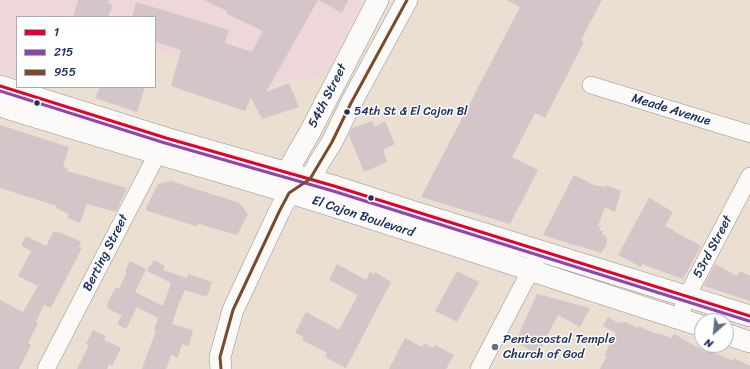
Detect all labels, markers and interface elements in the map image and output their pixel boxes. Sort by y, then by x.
legend [16,16,156,88]
text: 1 [54,21,59,43]
text: 215 [54,41,73,63]
text: 955 [54,61,76,83]
street label: 54th Street [305,61,351,131]
street label: Meade Avenue [630,91,712,129]
unlabelled marker [32,98,42,108]
place label: 54th St & El Cajon Bl [354,105,467,119]
marker: 54th St & El Cajon Bl [342,107,352,117]
street label: El Cajon Boulevard [310,193,416,241]
unlabelled marker [366,193,376,203]
street label: Berting Street [80,212,132,294]
street label: 53rd Street [690,213,736,281]
north arrow [694,313,734,353]
place label: Pentecostal Temple Church of God [503,332,615,363]
text: N [701,333,716,353]
marker: Pentecostal Temple Church of God [490,342,500,352]

